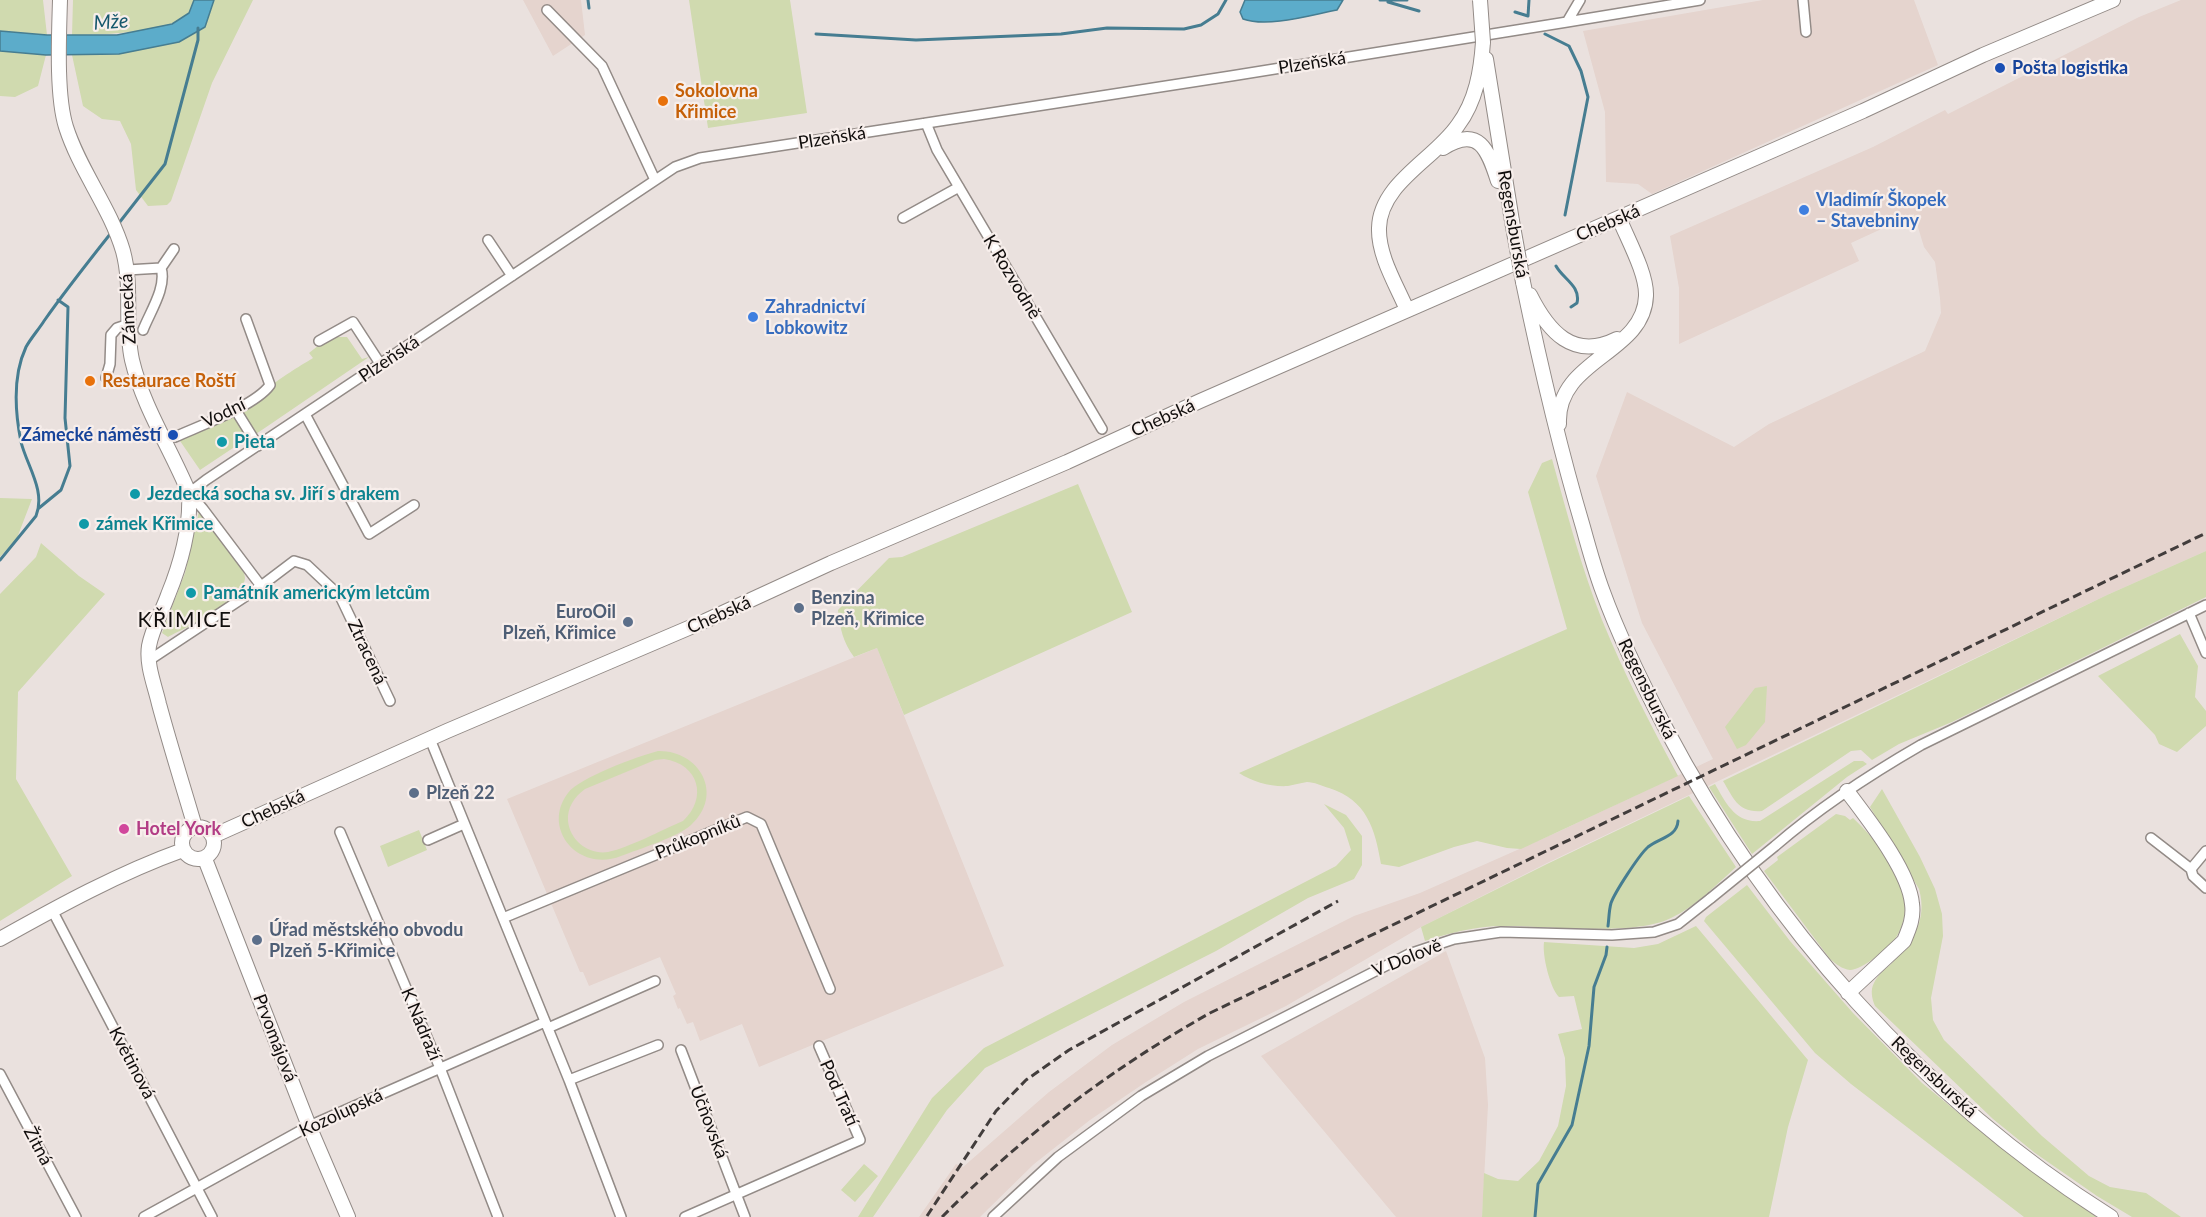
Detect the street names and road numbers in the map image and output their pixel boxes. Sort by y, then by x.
street label: Plzeňská [1277,47,1347,79]
street label: Plzeňská [797,122,867,154]
street label: Regensburská [1493,168,1533,280]
street label: Chebská [1573,200,1643,246]
street label: K Rozvodně [978,231,1046,323]
street label: Zámecká [115,273,141,345]
street label: Plzeňská [355,331,423,387]
street label: Vodní [199,393,249,433]
street label: Chebská [1128,394,1198,442]
street label: Chebská [684,591,754,639]
street label: Ztracená [343,616,391,688]
street label: Regensburská [1613,635,1681,743]
street label: Chebská [238,785,308,833]
street label: Průkopníků [652,810,744,864]
street label: V Dolově [1369,934,1445,982]
street label: K Nádraží [396,984,446,1064]
street label: Prvomájová [248,991,302,1085]
street label: Květinová [104,1023,160,1103]
street label: Regensburská [1887,1032,1981,1122]
street label: Pod Tratí [815,1057,863,1129]
street label: Učňovská [685,1082,733,1162]
street label: Kozolupská [296,1084,386,1142]
street label: Žitná [19,1123,57,1169]

